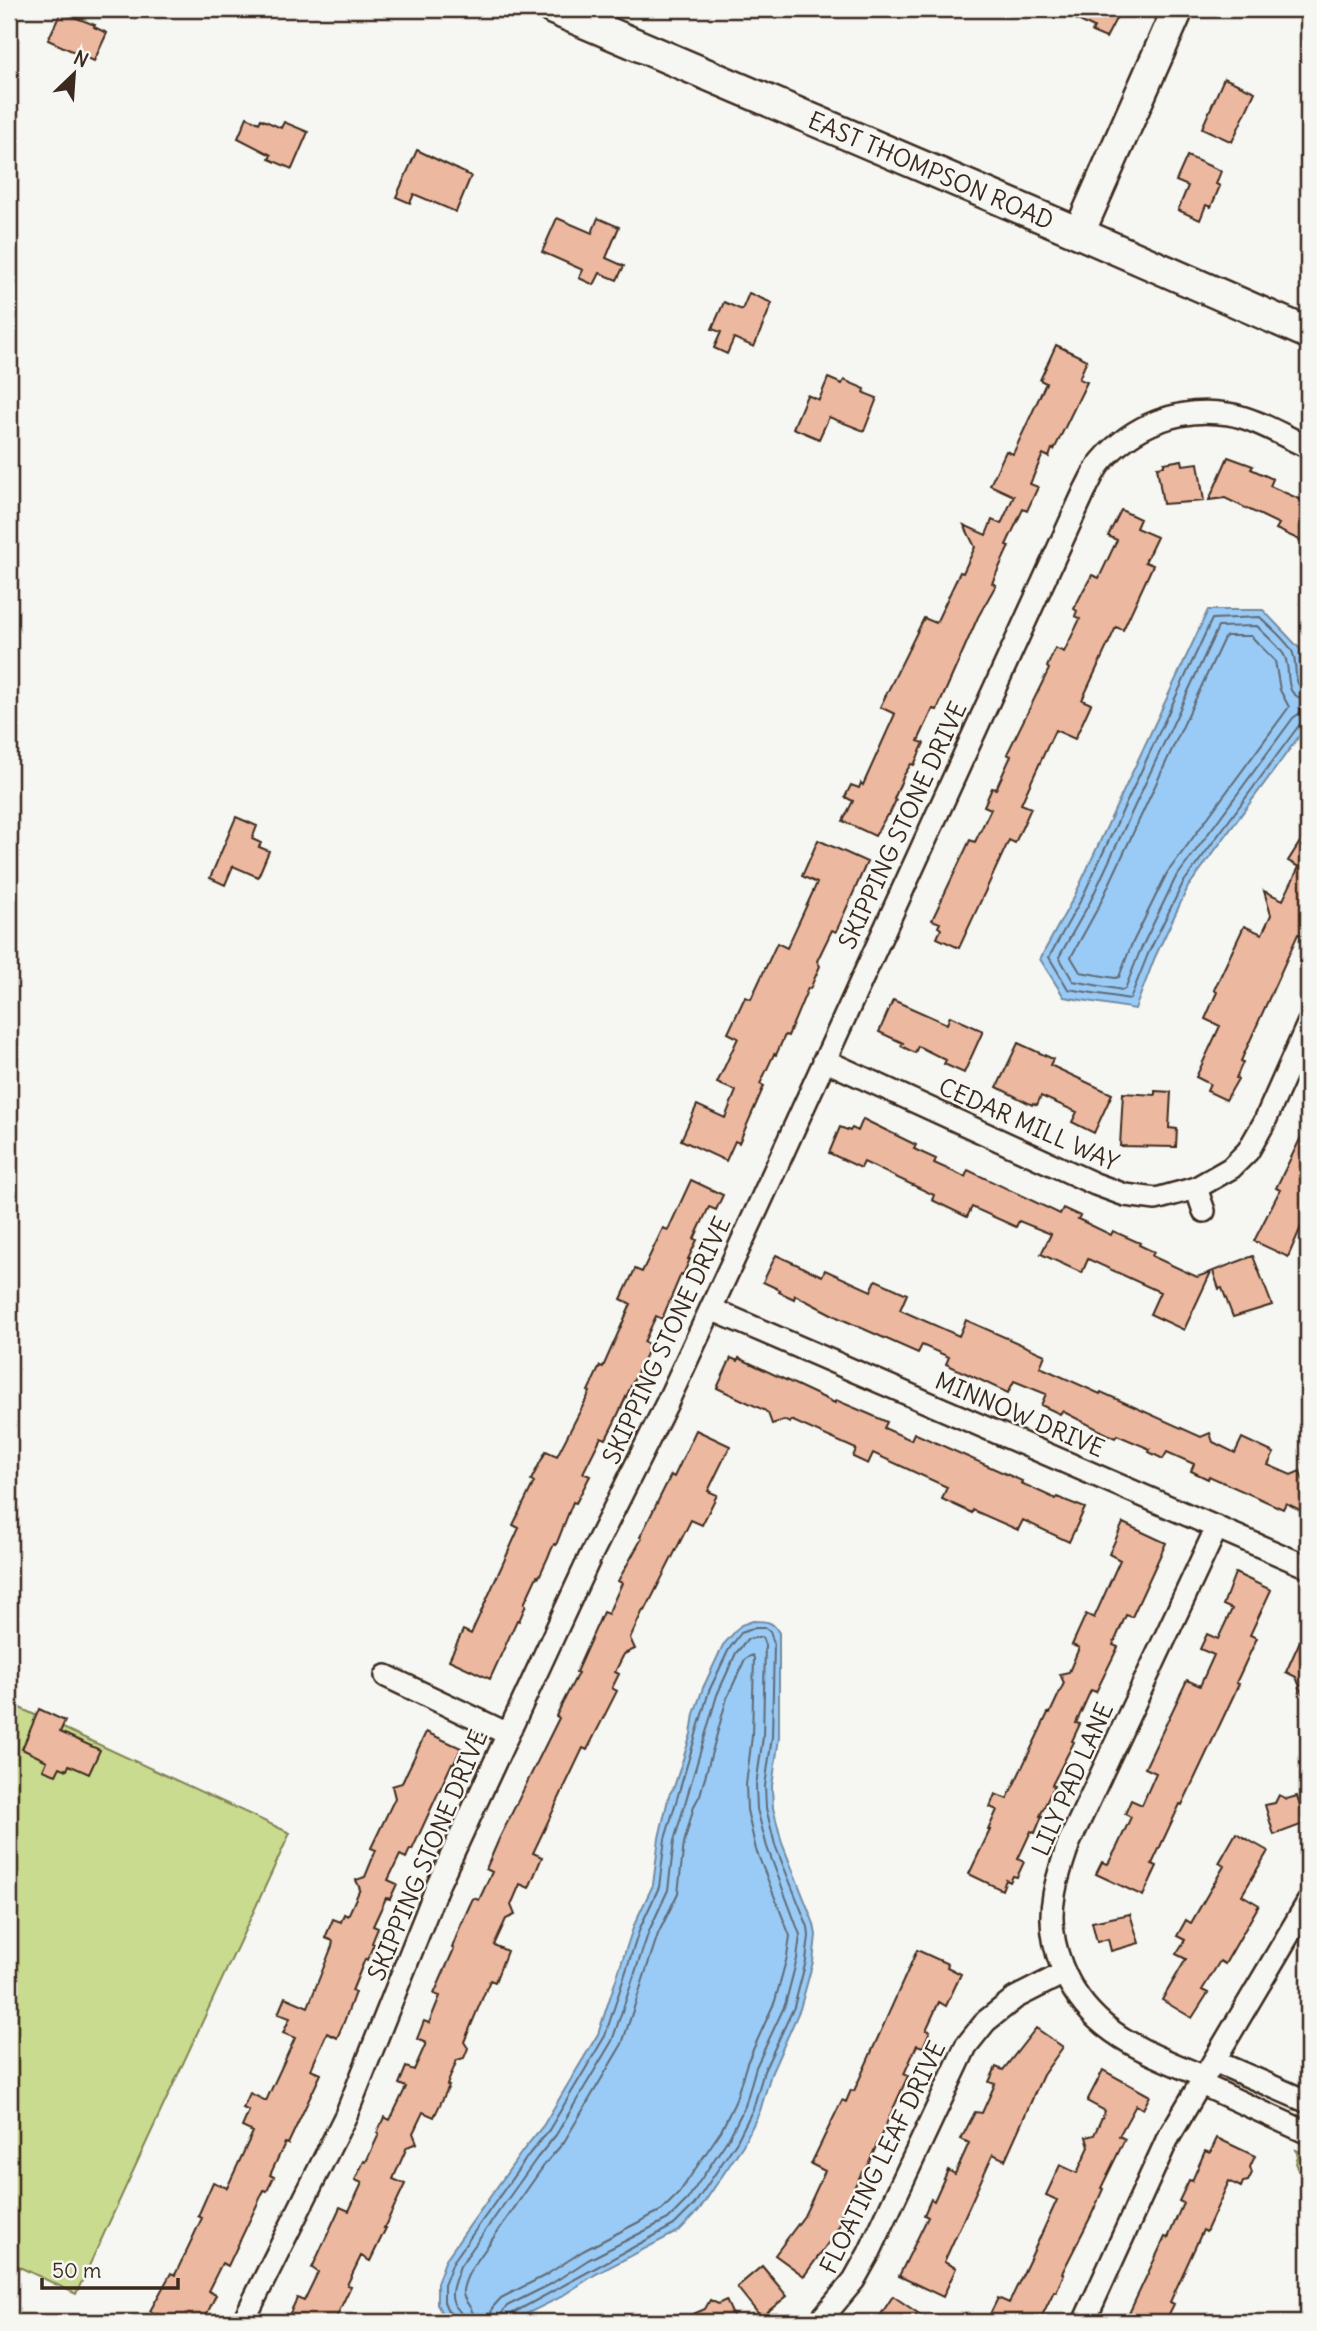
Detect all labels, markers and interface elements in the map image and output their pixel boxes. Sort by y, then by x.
north arrow [38,38,108,108]
text: N [70,45,92,72]
street label: EAST THOMPSON ROAD [804,105,1058,236]
street label: SKIPPING STONE DRIVE [831,697,973,953]
street label: CEDAR MILL WAY [934,1071,1124,1177]
street label: SKIPPING STONE DRIVE [595,1212,737,1468]
street label: MINNOW DRIVE [931,1365,1109,1463]
street label: LILY PAD LANE [1025,1698,1119,1860]
street label: SKIPPING STONE DRIVE [361,1725,493,1985]
street label: FLOATING LEAF DRIVE [813,2036,951,2278]
scale bar [42,2247,178,2291]
text: 50 m [52,2257,101,2284]

